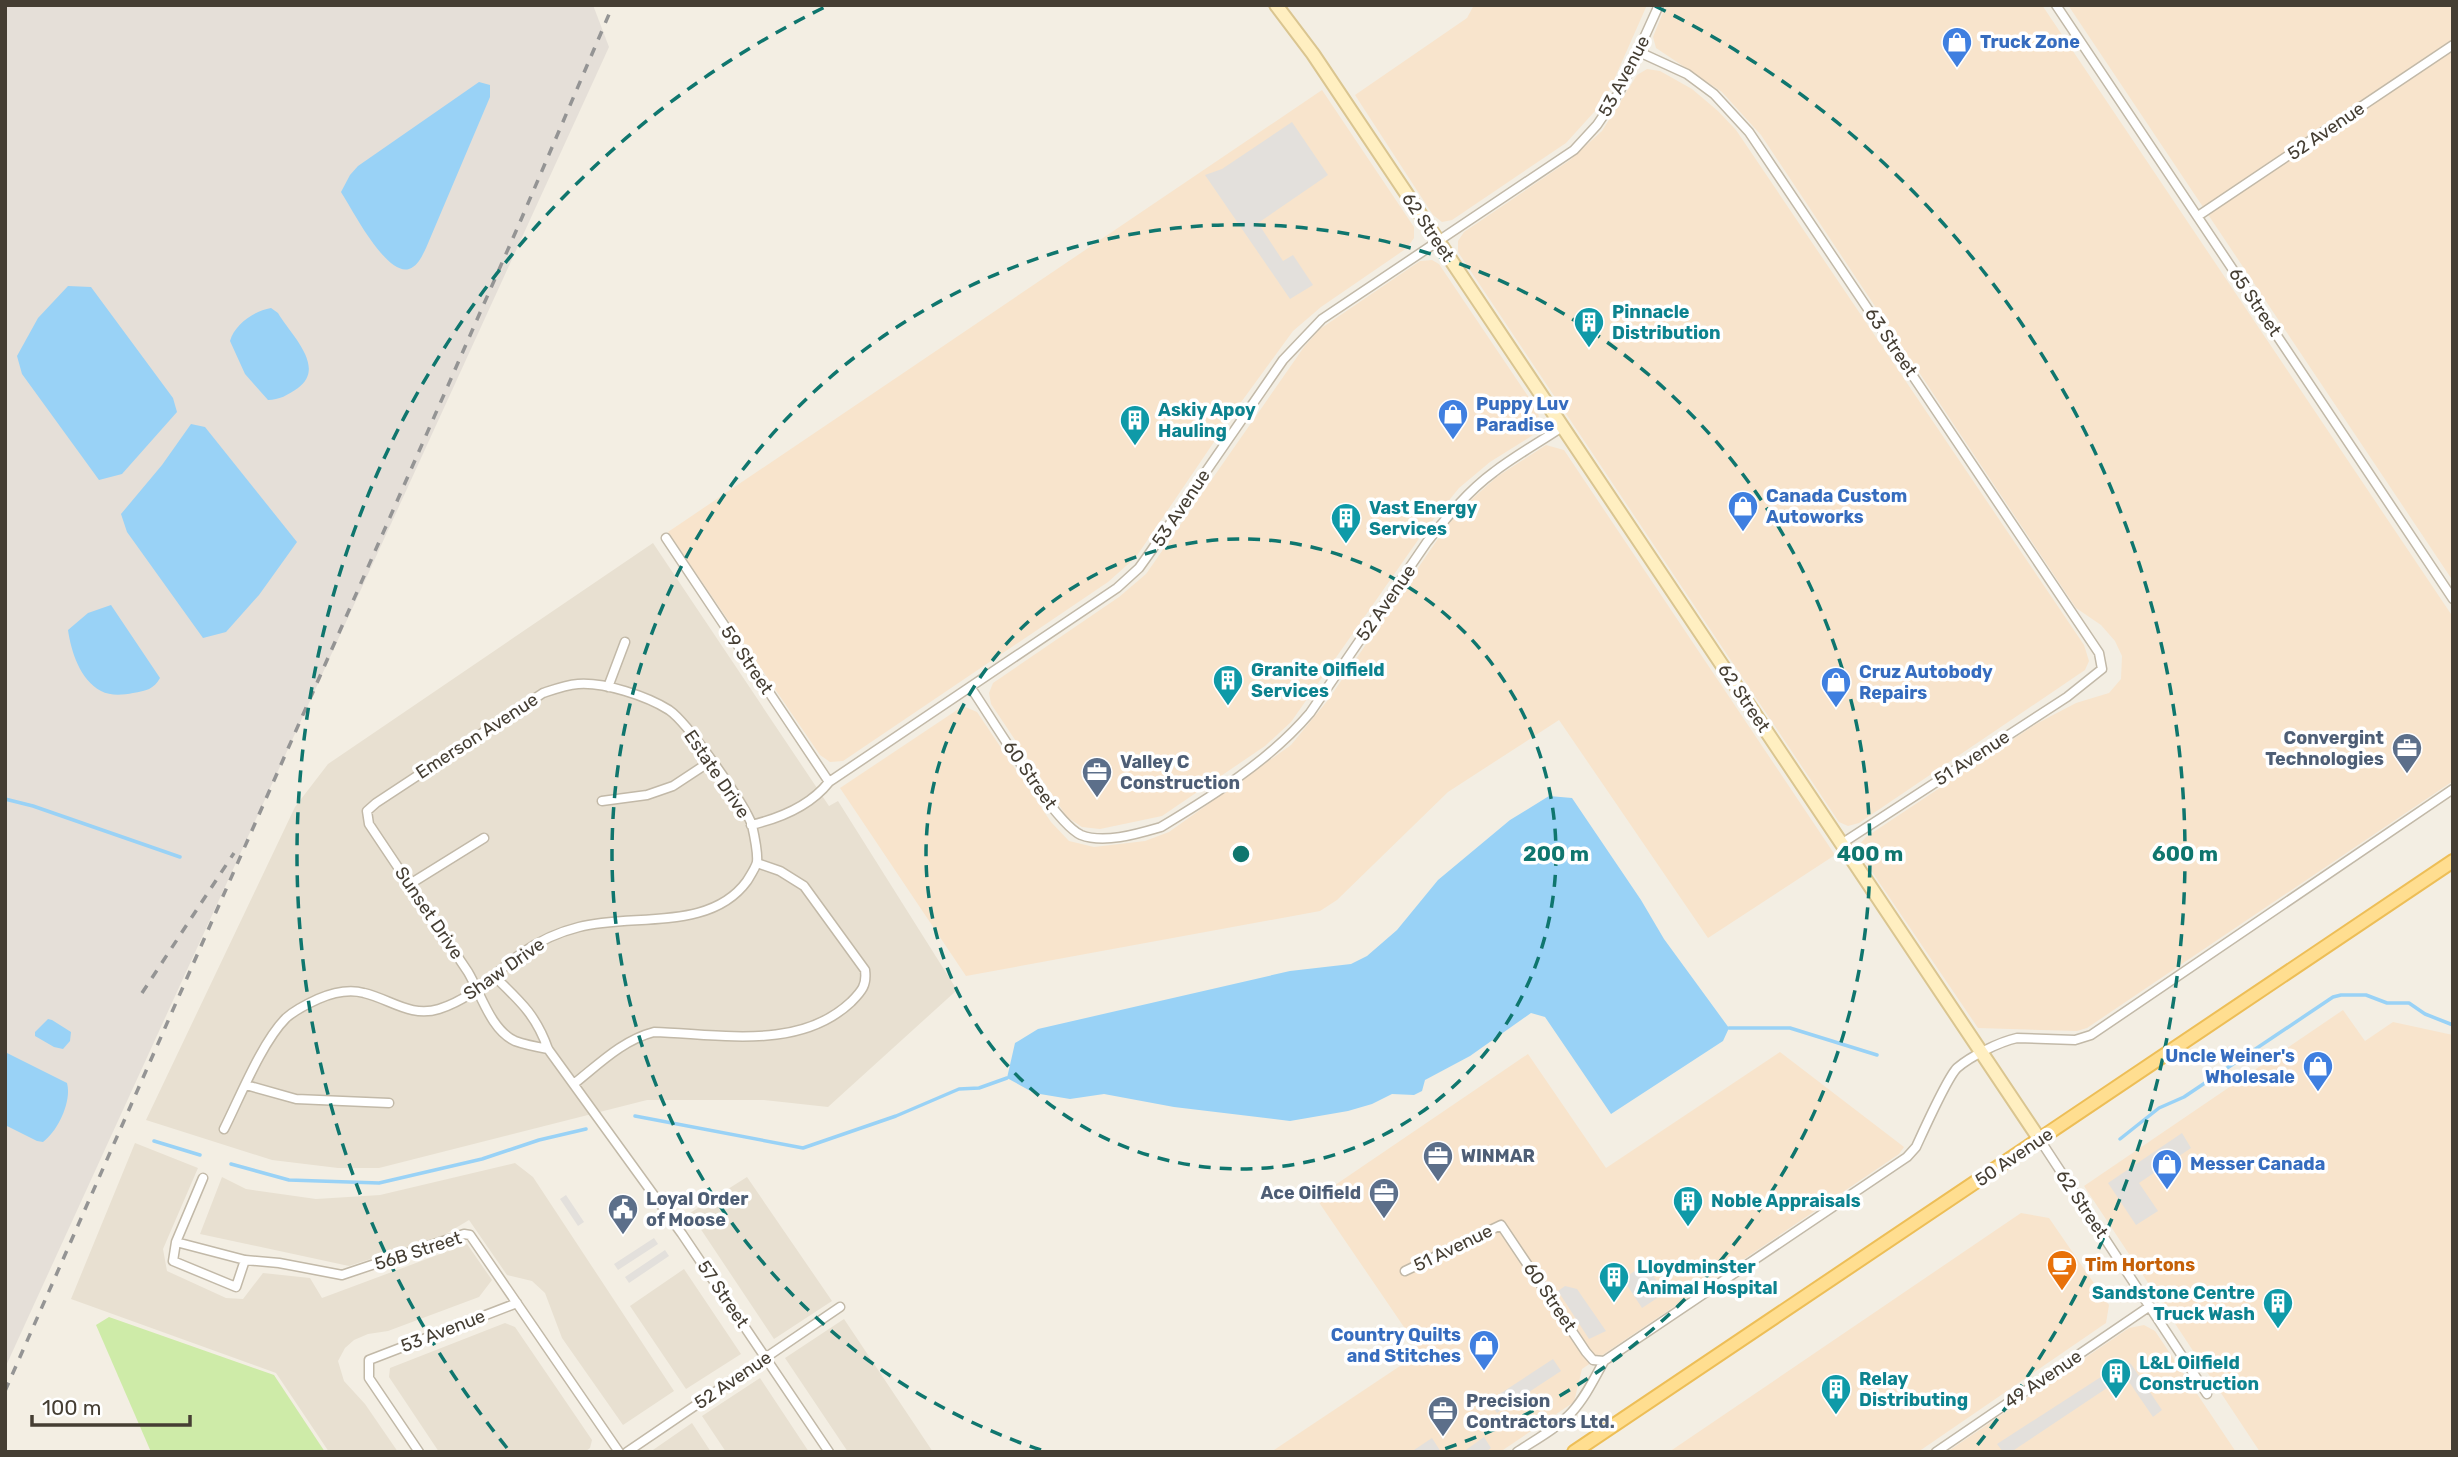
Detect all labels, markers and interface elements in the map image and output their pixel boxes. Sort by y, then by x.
shop icon: Truck Zone [1940,25,1974,69]
place label: Truck Zone [1980,31,2080,53]
street label: 53 Avenue [1594,32,1654,120]
street label: 52 Avenue [2283,97,2369,165]
street label: 62 Street [1397,189,1459,265]
street label: 65 Street [2224,264,2286,340]
place label: Pinnacle Distribution [1612,301,1721,344]
street label: 63 Street [1860,303,1922,381]
building icon: Pinnacle Distribution [1572,305,1606,349]
place label: Puppy Luv Paradise [1476,393,1569,436]
shop icon: Puppy Luv Paradise [1436,397,1470,441]
place label: Askiy Apoy Hauling [1158,399,1256,442]
building icon: Askiy Apoy Hauling [1118,403,1152,447]
street label: 53 Avenue [1147,465,1215,551]
place label: Canada Custom Autoworks [1766,485,1907,528]
shop icon: Canada Custom Autoworks [1726,489,1760,533]
place label: Vast Energy Services [1369,497,1477,540]
building icon: Vast Energy Services [1329,501,1363,545]
street label: 52 Avenue [1352,561,1420,645]
street label: 59 Street [716,622,778,698]
place label: Granite Oilfield Services [1251,659,1385,702]
street label: 62 Street [1713,660,1775,736]
place label: Cruz Autobody Repairs [1859,661,1993,704]
building icon: Granite Oilfield Services [1211,663,1245,707]
shop icon: Cruz Autobody Repairs [1819,665,1853,709]
street label: Emerson Avenue [412,688,542,784]
street label: Estate Drive [679,726,755,822]
street label: 51 Avenue [1930,726,2014,790]
place label: Convergint Technologies [2265,727,2384,770]
office icon: Convergint Technologies [2390,731,2424,775]
street label: 60 Street [998,736,1062,814]
place label: Valley C Construction [1120,751,1240,794]
office icon: Valley C Construction [1080,755,1114,799]
text: 200 m [1523,841,1589,866]
text: 400 m [1837,841,1903,866]
text: 600 m [2152,841,2218,866]
centre of rings [1229,842,1253,866]
street label: Sunset Drive [390,863,468,963]
street label: Shaw Drive [459,933,549,1005]
place label: Uncle Weiner's Wholesale [2165,1045,2295,1088]
shop icon: Uncle Weiner's Wholesale [2301,1049,2335,1093]
street label: 50 Avenue [1971,1123,2057,1191]
office icon: WINMAR [1421,1139,1455,1183]
place label: WINMAR [1461,1145,1535,1167]
shop icon: Messer Canada [2150,1147,2184,1191]
place label: Messer Canada [2190,1153,2325,1175]
street label: 62 Street [2051,1166,2113,1242]
office icon: Ace Oilfield [1367,1176,1401,1220]
place label: Ace Oilfield [1261,1182,1361,1204]
building icon: Noble Appraisals [1671,1184,1705,1228]
place label: Loyal Order of Moose [646,1188,748,1231]
place label: Noble Appraisals [1711,1190,1861,1212]
public building icon: Loyal Order of Moose [606,1192,640,1236]
street label: 51 Avenue [1410,1219,1496,1277]
street label: 56B Street [372,1227,464,1275]
cafe icon: Tim Hortons [2045,1248,2079,1292]
place label: Tim Hortons [2085,1254,2195,1276]
street label: 57 Street [693,1256,753,1332]
place label: Lloydminster Animal Hospital [1637,1256,1778,1299]
street label: 60 Street [1519,1258,1581,1336]
building icon: Lloydminster Animal Hospital [1597,1260,1631,1304]
place label: Sandstone Centre Truck Wash [2092,1282,2255,1325]
building icon: Sandstone Centre Truck Wash [2261,1286,2295,1330]
street label: 53 Avenue [398,1305,488,1357]
place label: Country Quilts and Stitches [1331,1324,1461,1367]
shop icon: Country Quilts and Stitches [1467,1328,1501,1372]
street label: 49 Avenue [2000,1345,2086,1413]
street label: 52 Avenue [690,1346,776,1414]
place label: L&L Oilfield Construction [2139,1352,2259,1395]
building icon: L&L Oilfield Construction [2099,1356,2133,1400]
place label: Relay Distributing [1859,1368,1968,1411]
building icon: Relay Distributing [1819,1372,1853,1416]
scale bar [32,1384,189,1428]
place label: Precision Contractors Ltd. [1466,1390,1615,1433]
office icon: Precision Contractors Ltd. [1426,1394,1460,1438]
text: 100 m [42,1395,101,1420]

